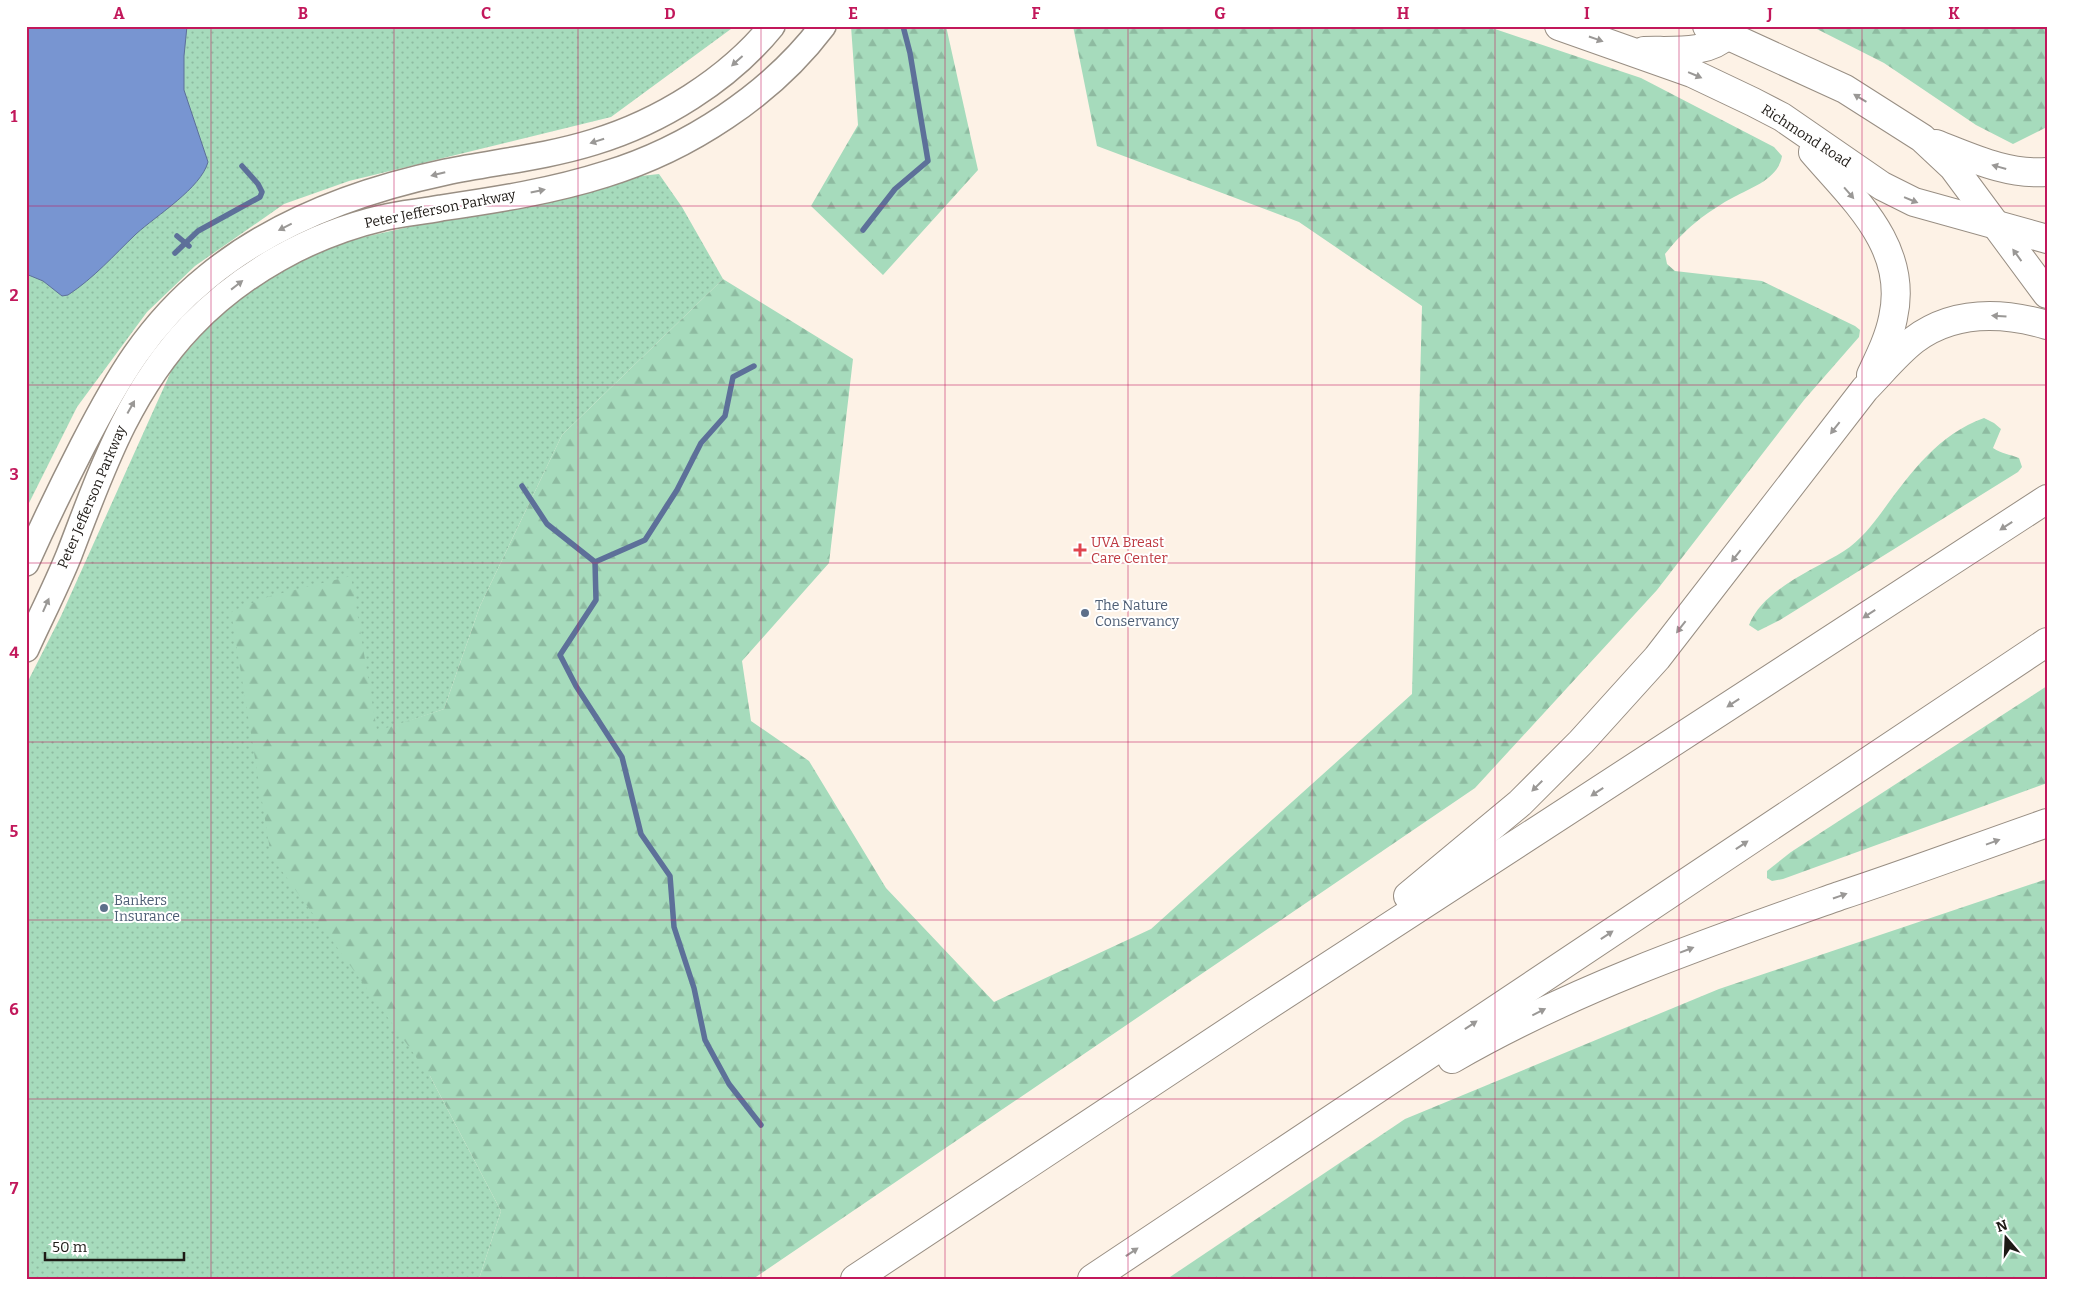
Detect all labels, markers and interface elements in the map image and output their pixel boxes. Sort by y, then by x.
text: A [113,4,125,23]
text: B [298,4,308,23]
text: C [481,4,491,23]
text: D [664,4,676,23]
text: E [848,4,858,23]
text: F [1032,4,1041,23]
text: G [1214,4,1226,23]
text: H [1397,4,1410,23]
text: I [1584,4,1590,23]
text: J [1766,4,1773,23]
text: K [1948,4,1960,23]
one-way arrow [1589,35,1604,43]
one-way arrow [731,55,744,66]
one-way arrow [1688,71,1703,79]
one-way arrow [1854,94,1867,103]
street label: Richmond Road [1758,101,1854,171]
text: 1 [11,107,18,126]
one-way arrow [589,137,604,145]
one-way arrow [1991,163,2006,171]
one-way arrow [431,170,446,178]
street label: Peter Jefferson Parkway [363,186,518,232]
one-way arrow [531,187,546,195]
one-way arrow [1843,187,1854,200]
one-way arrow [1904,196,1919,204]
one-way arrow [278,223,292,231]
one-way arrow [2012,248,2022,262]
one-way arrow [230,280,243,291]
text: 2 [9,286,19,305]
one-way arrow [1991,312,2007,320]
one-way arrow [127,401,136,414]
one-way arrow [1830,421,1840,434]
street label: Peter Jefferson Parkway [54,422,130,571]
text: 3 [9,465,19,484]
one-way arrow [1999,521,2013,531]
place label: UVA Breast Care Center [1091,534,1168,567]
marker: UVA Breast Care Center [1073,543,1087,557]
one-way arrow [1730,549,1741,562]
place label: The Nature Conservancy [1095,597,1180,630]
one-way arrow [43,598,51,612]
marker: The Nature Conservancy [1079,607,1091,619]
one-way arrow [1863,610,1876,619]
one-way arrow [1676,620,1687,633]
text: 4 [9,643,19,662]
one-way arrow [1726,698,1740,707]
one-way arrow [1531,780,1543,792]
one-way arrow [1590,787,1604,796]
text: 5 [10,822,19,841]
one-way arrow [1986,838,2001,846]
one-way arrow [1735,840,1748,850]
place label: Bankers Insurance [114,892,180,925]
one-way arrow [1833,892,1848,900]
marker: Bankers Insurance [98,902,110,914]
one-way arrow [1600,931,1613,940]
one-way arrow [1680,946,1694,954]
text: 6 [9,1000,19,1019]
one-way arrow [1532,1008,1547,1016]
one-way arrow [1465,1021,1478,1030]
text: 7 [10,1179,19,1198]
north arrow [1980,1212,2030,1262]
text: N [1994,1216,2010,1236]
scale bar [45,1230,184,1262]
text: 50 m [52,1238,88,1256]
one-way arrow [1126,1247,1139,1256]

